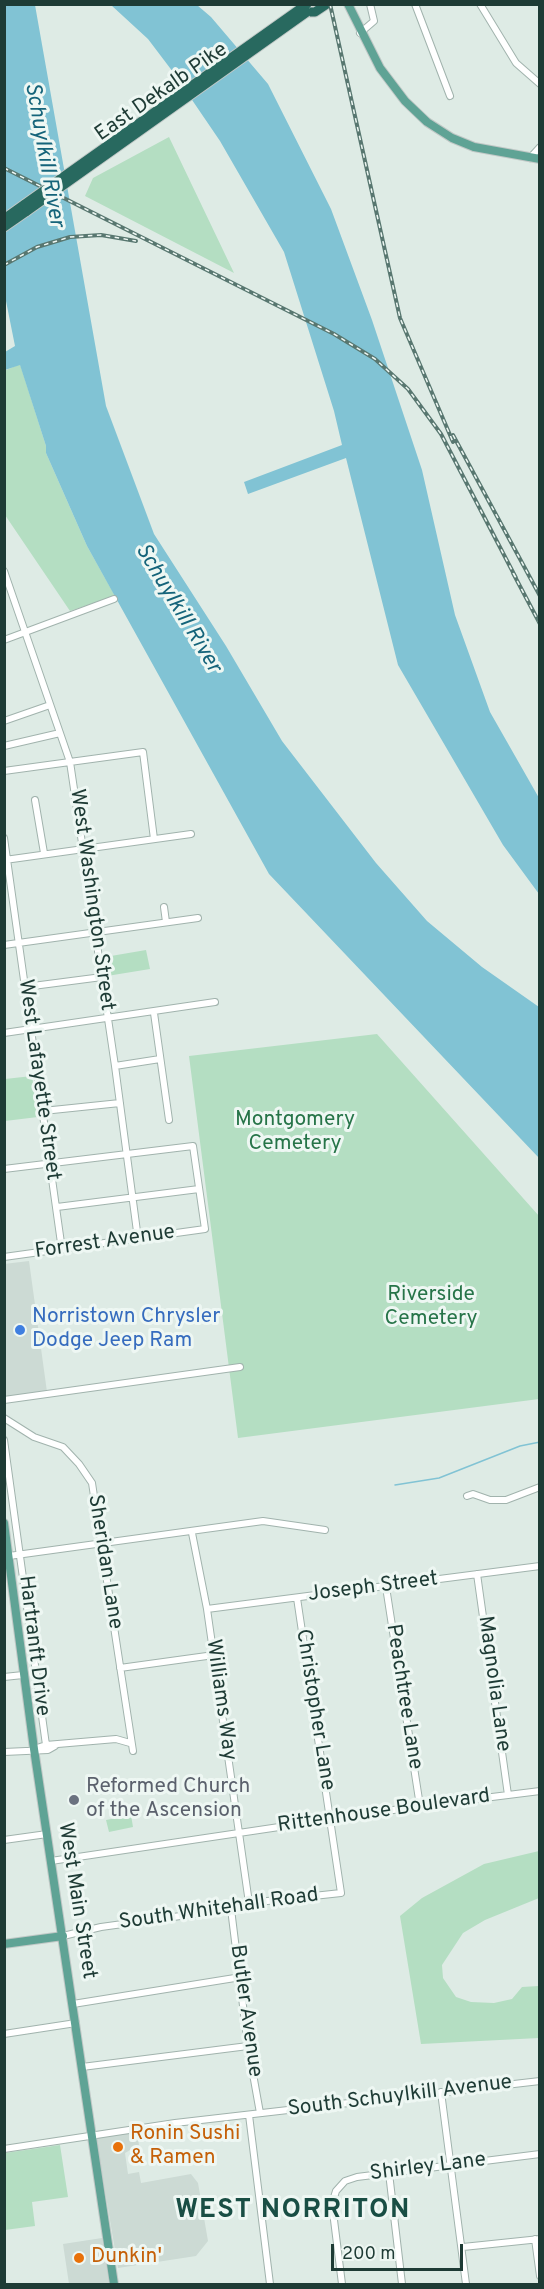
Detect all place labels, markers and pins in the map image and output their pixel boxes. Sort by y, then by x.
place label: Norristown Chrysler Dodge Jeep Ram [32,1305,220,1355]
marker: Norristown Chrysler Dodge Jeep Ram [13,1323,27,1337]
place label: Reformed Church of the Ascension [86,1775,250,1825]
marker: Reformed Church of the Ascension [67,1793,81,1807]
place label: Ronin Sushi & Ramen [130,2122,240,2172]
marker: Ronin Sushi & Ramen [111,2140,125,2154]
place label: Dunkin' [91,2245,162,2271]
marker: Dunkin' [72,2251,86,2265]

